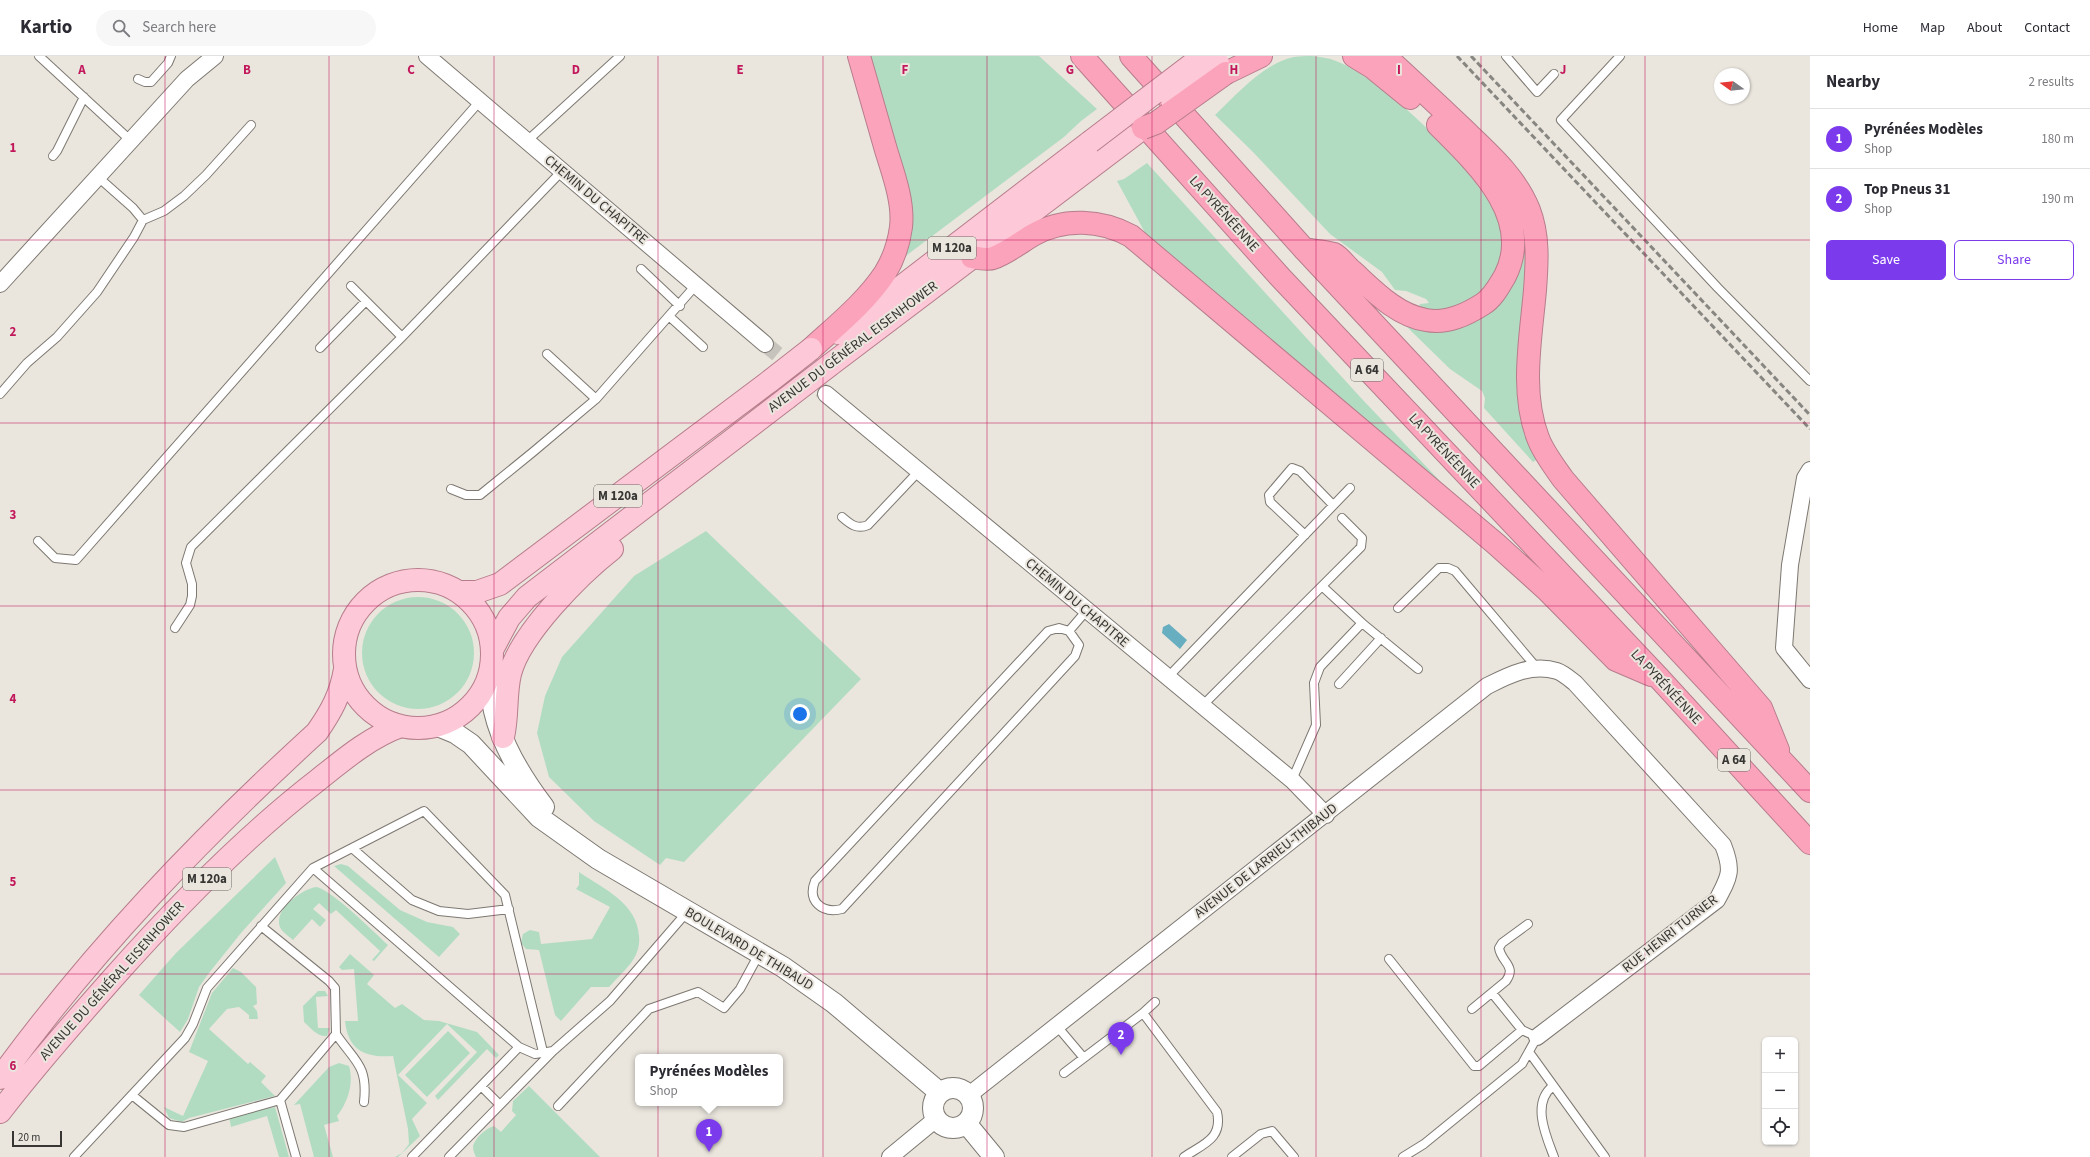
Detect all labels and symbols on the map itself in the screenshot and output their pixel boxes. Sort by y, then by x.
text: A [77,61,86,79]
text: B [243,61,251,79]
text: C [407,61,415,79]
text: D [572,61,580,79]
text: E [736,61,744,79]
text: F [902,61,909,79]
text: G [1066,61,1074,79]
text: H [1230,61,1238,79]
text: I [1397,61,1401,79]
text: J [1560,61,1566,79]
north arrow [1714,68,1750,104]
text: 1 [10,139,17,157]
street label: CHEMIN DU CHAPITRE [540,151,652,249]
street label: LA PYRÉNÉENNE [1184,172,1264,256]
road number: M 120a [928,237,976,259]
street label: AVENUE DU GÉNÉRAL EISENHOWER [764,276,942,418]
text: 2 [10,323,17,341]
road number: A 64 [1351,359,1383,381]
street label: LA PYRÉNÉENNE [1404,409,1484,493]
road number: M 120a [594,485,642,507]
text: 3 [10,506,17,524]
street label: CHEMIN DU CHAPITRE [1021,554,1133,652]
street label: LA PYRÉNÉENNE [1626,645,1706,729]
text: 4 [10,690,17,708]
your location [790,704,810,724]
road number: A 64 [1718,749,1750,771]
street label: AVENUE DE LARRIEU-THIBAUD [1190,799,1342,923]
road number: M 120a [183,868,231,890]
text: 5 [10,873,17,891]
street label: RUE HENRI TURNER [1618,890,1722,978]
street label: AVENUE DU GÉNÉRAL EISENHOWER [35,897,189,1065]
street label: BOULEVARD DE THIBAUD [681,903,817,995]
pin: 2 [1108,1022,1134,1055]
text: 6 [10,1057,17,1075]
pin: 1 [696,1119,722,1152]
scale bar [12,1129,62,1148]

